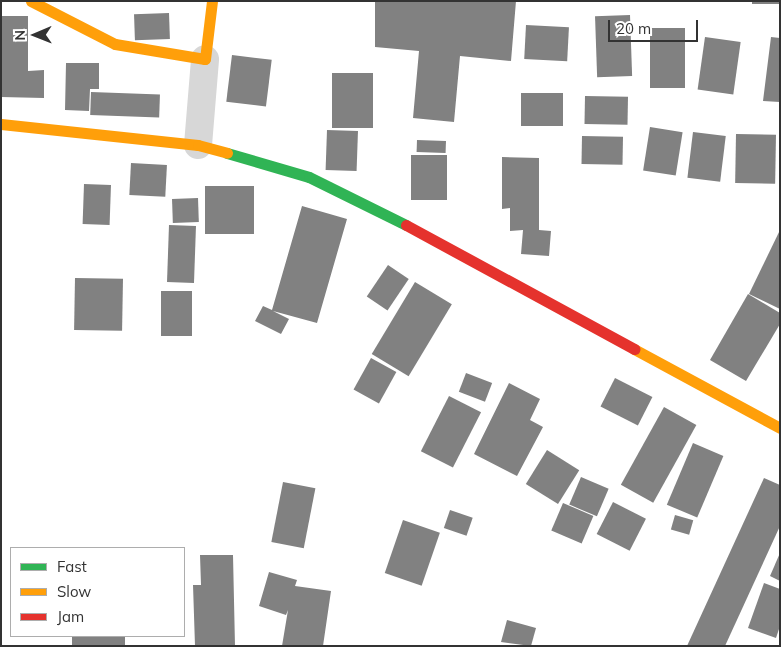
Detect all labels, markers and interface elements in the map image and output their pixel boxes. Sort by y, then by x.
north arrow [10,10,60,60]
scale bar [611,10,701,42]
text: 20 m [616,19,651,38]
text: N [11,30,29,41]
legend [10,547,185,637]
text: Fast [57,557,87,576]
text: Slow [57,582,91,601]
text: Jam [57,607,84,626]

